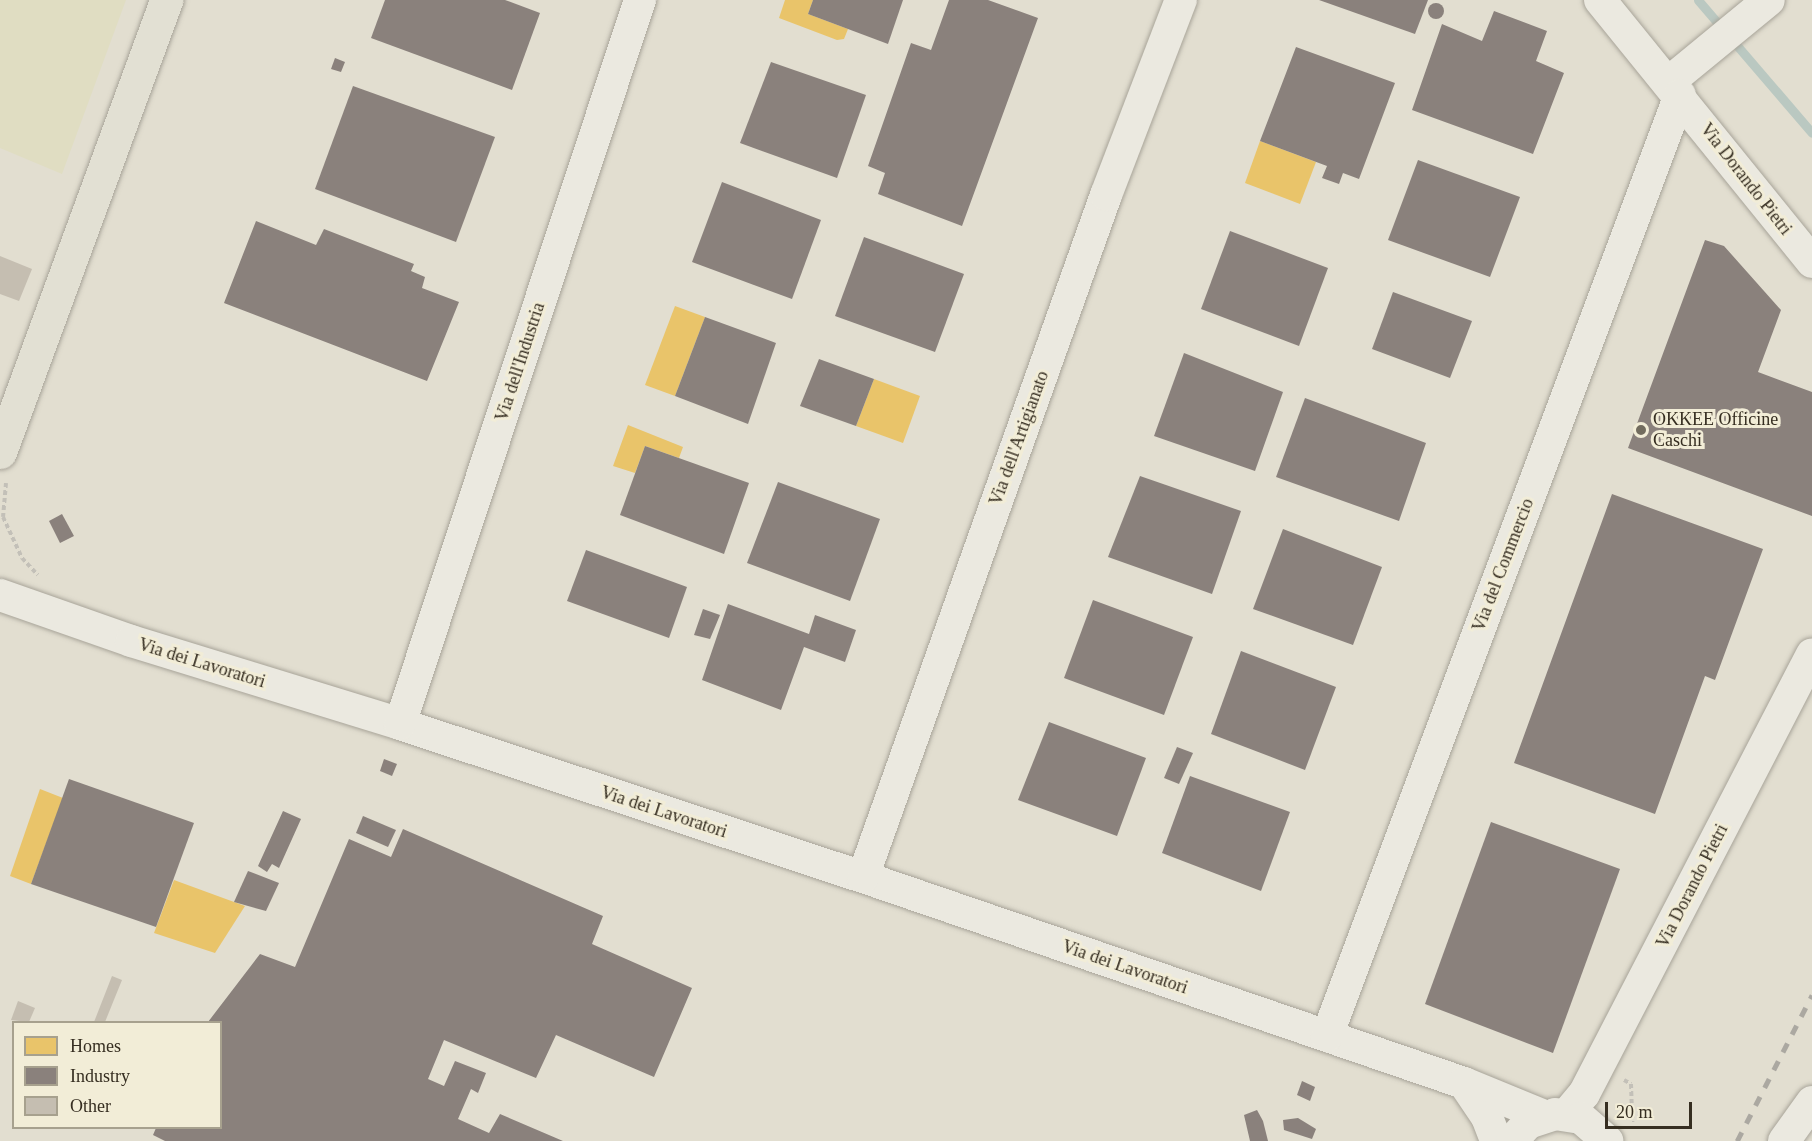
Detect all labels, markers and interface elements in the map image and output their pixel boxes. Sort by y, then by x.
street label: Via Dorando Pietri [1696,119,1796,239]
street label: Via dell'Industria [491,300,549,424]
street label: Via dell'Artigianato [985,368,1053,508]
place label: OKKEE Officine Caschi [1653,409,1778,452]
marker: OKKEE Officine Caschi [1634,423,1648,437]
street label: Via del Commercio [1468,495,1538,635]
street label: Via dei Lavoratori [136,633,268,693]
street label: Via dei Lavoratori [598,781,730,843]
street label: Via Dorando Pietri [1652,821,1732,951]
street label: Via dei Lavoratori [1059,935,1191,999]
legend [12,1021,222,1129]
text: Homes [70,1036,121,1056]
text: Industry [70,1066,130,1086]
scale bar [1608,1090,1695,1128]
text: Other [70,1096,111,1116]
text: 20 m [1616,1102,1653,1122]

